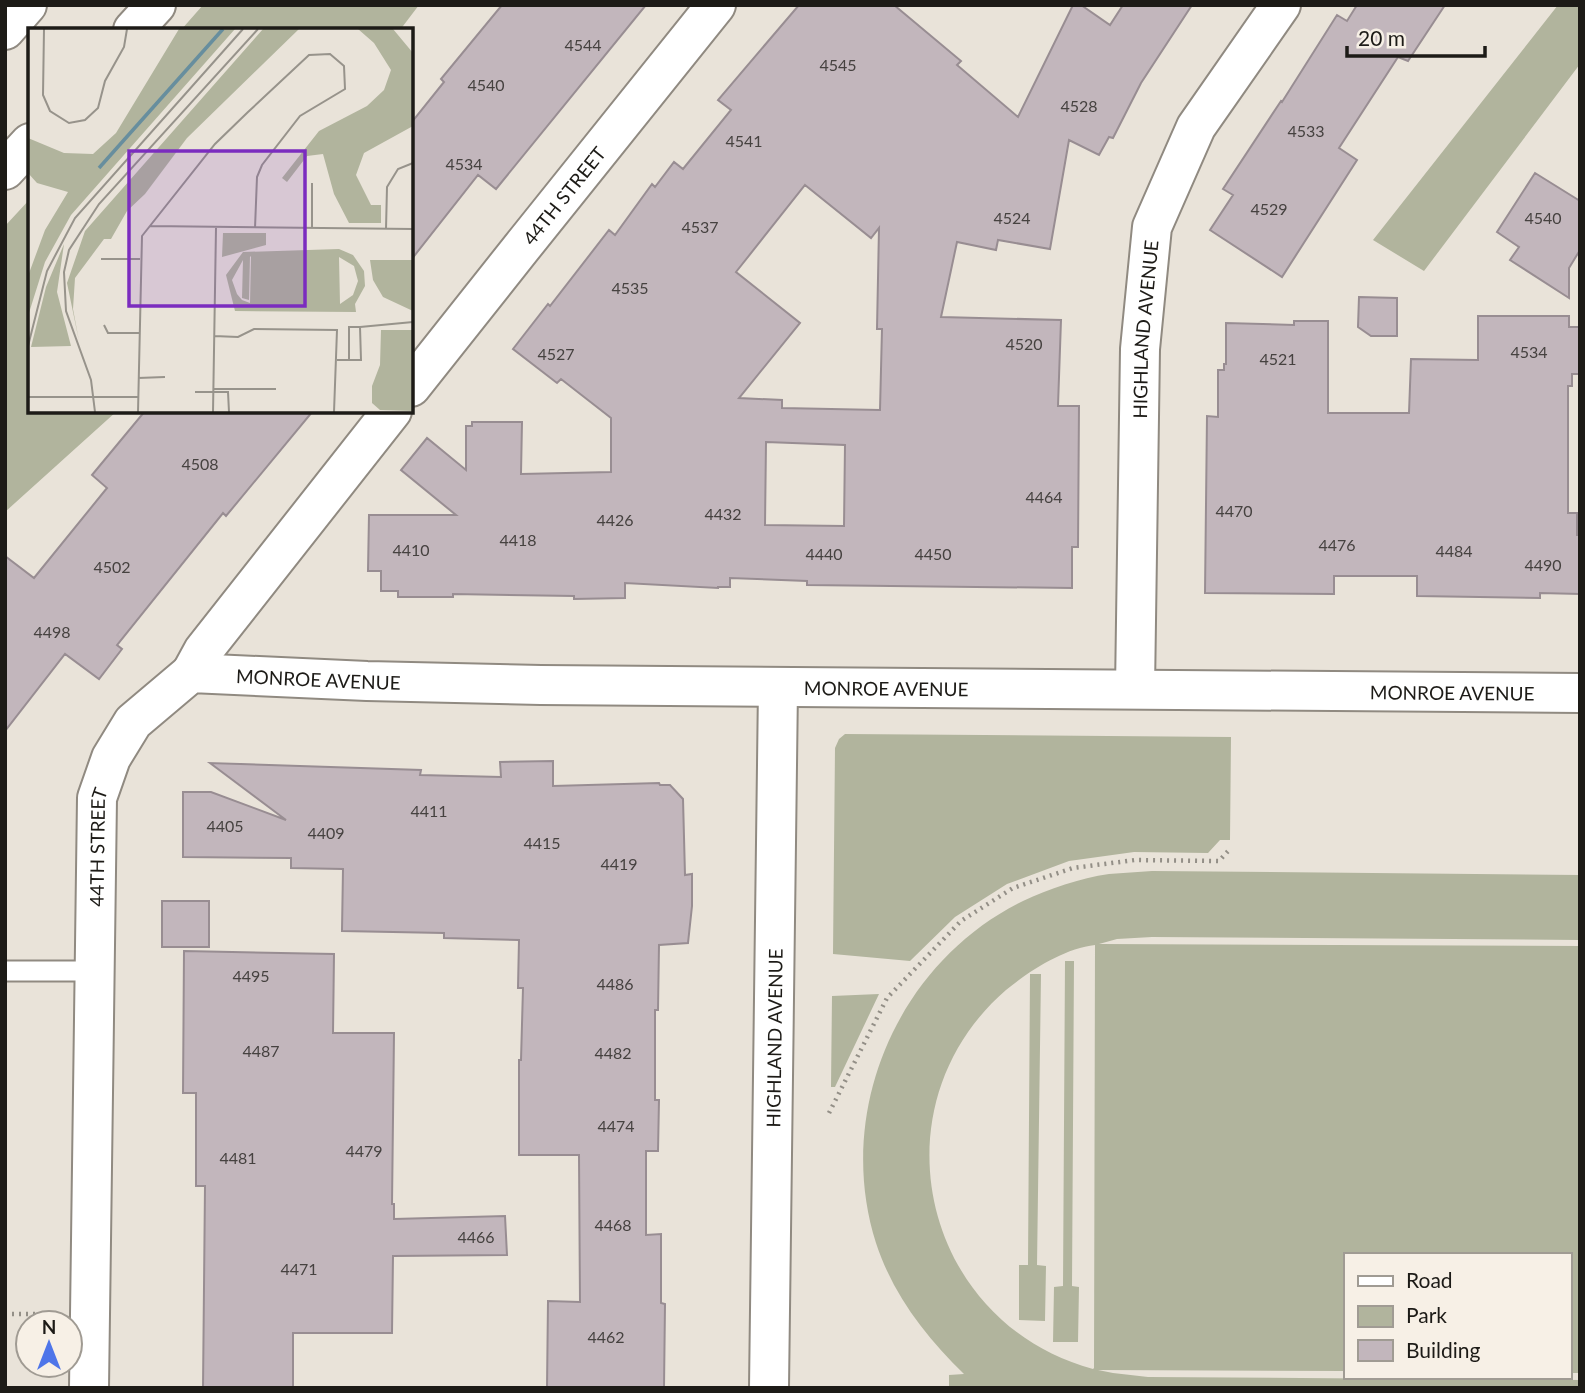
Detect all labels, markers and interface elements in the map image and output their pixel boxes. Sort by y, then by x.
scale bar [1347,14,1485,58]
text: 20 m [1358,25,1405,50]
inset map [28,28,413,413]
house number: 4544 [564,35,602,54]
house number: 4545 [819,55,857,74]
house number: 4540 [467,75,505,94]
house number: 4528 [1060,96,1098,115]
house number: 4533 [1287,121,1325,140]
house number: 4541 [725,131,763,150]
street label: 44TH STREET [517,141,610,249]
house number: 4534 [445,154,483,173]
house number: 4529 [1250,199,1288,218]
house number: 4524 [993,208,1031,227]
house number: 4540 [1524,208,1562,227]
house number: 4537 [681,217,719,236]
street label: HIGHLAND AVENUE [1127,239,1162,419]
house number: 4535 [611,278,649,297]
house number: 4520 [1005,334,1043,353]
house number: 4534 [1510,342,1548,361]
house number: 4527 [537,344,575,363]
house number: 4521 [1259,349,1297,368]
house number: 4508 [181,454,219,473]
house number: 4464 [1025,487,1063,506]
house number: 4470 [1215,501,1253,520]
house number: 4432 [704,504,742,523]
house number: 4426 [596,510,634,529]
house number: 4418 [499,530,537,549]
house number: 4476 [1318,535,1356,554]
house number: 4410 [392,540,430,559]
house number: 4484 [1435,541,1473,560]
house number: 4440 [805,544,843,563]
house number: 4450 [914,544,952,563]
house number: 4490 [1524,555,1562,574]
house number: 4502 [93,557,131,576]
house number: 4498 [33,622,71,641]
street label: MONROE AVENUE [235,664,401,693]
street label: MONROE AVENUE [804,676,969,700]
street label: MONROE AVENUE [1370,680,1535,704]
street label: 44TH STREET [84,784,111,907]
house number: 4411 [410,801,448,820]
house number: 4405 [206,816,244,835]
house number: 4409 [307,823,345,842]
house number: 4415 [523,833,561,852]
house number: 4419 [600,854,638,873]
street label: HIGHLAND AVENUE [761,948,786,1128]
house number: 4495 [232,966,270,985]
house number: 4486 [596,974,634,993]
house number: 4487 [242,1041,280,1060]
house number: 4482 [594,1043,632,1062]
house number: 4474 [597,1116,635,1135]
house number: 4479 [345,1141,383,1160]
house number: 4481 [219,1148,257,1167]
house number: 4468 [594,1215,632,1234]
house number: 4466 [457,1227,495,1246]
legend [1344,1253,1571,1379]
house number: 4471 [280,1259,318,1278]
text: Road [1406,1267,1453,1292]
text: Park [1406,1302,1447,1327]
north arrow [14,1309,84,1379]
text: N [42,1315,56,1338]
house number: 4462 [587,1327,625,1346]
text: Building [1406,1337,1481,1362]

